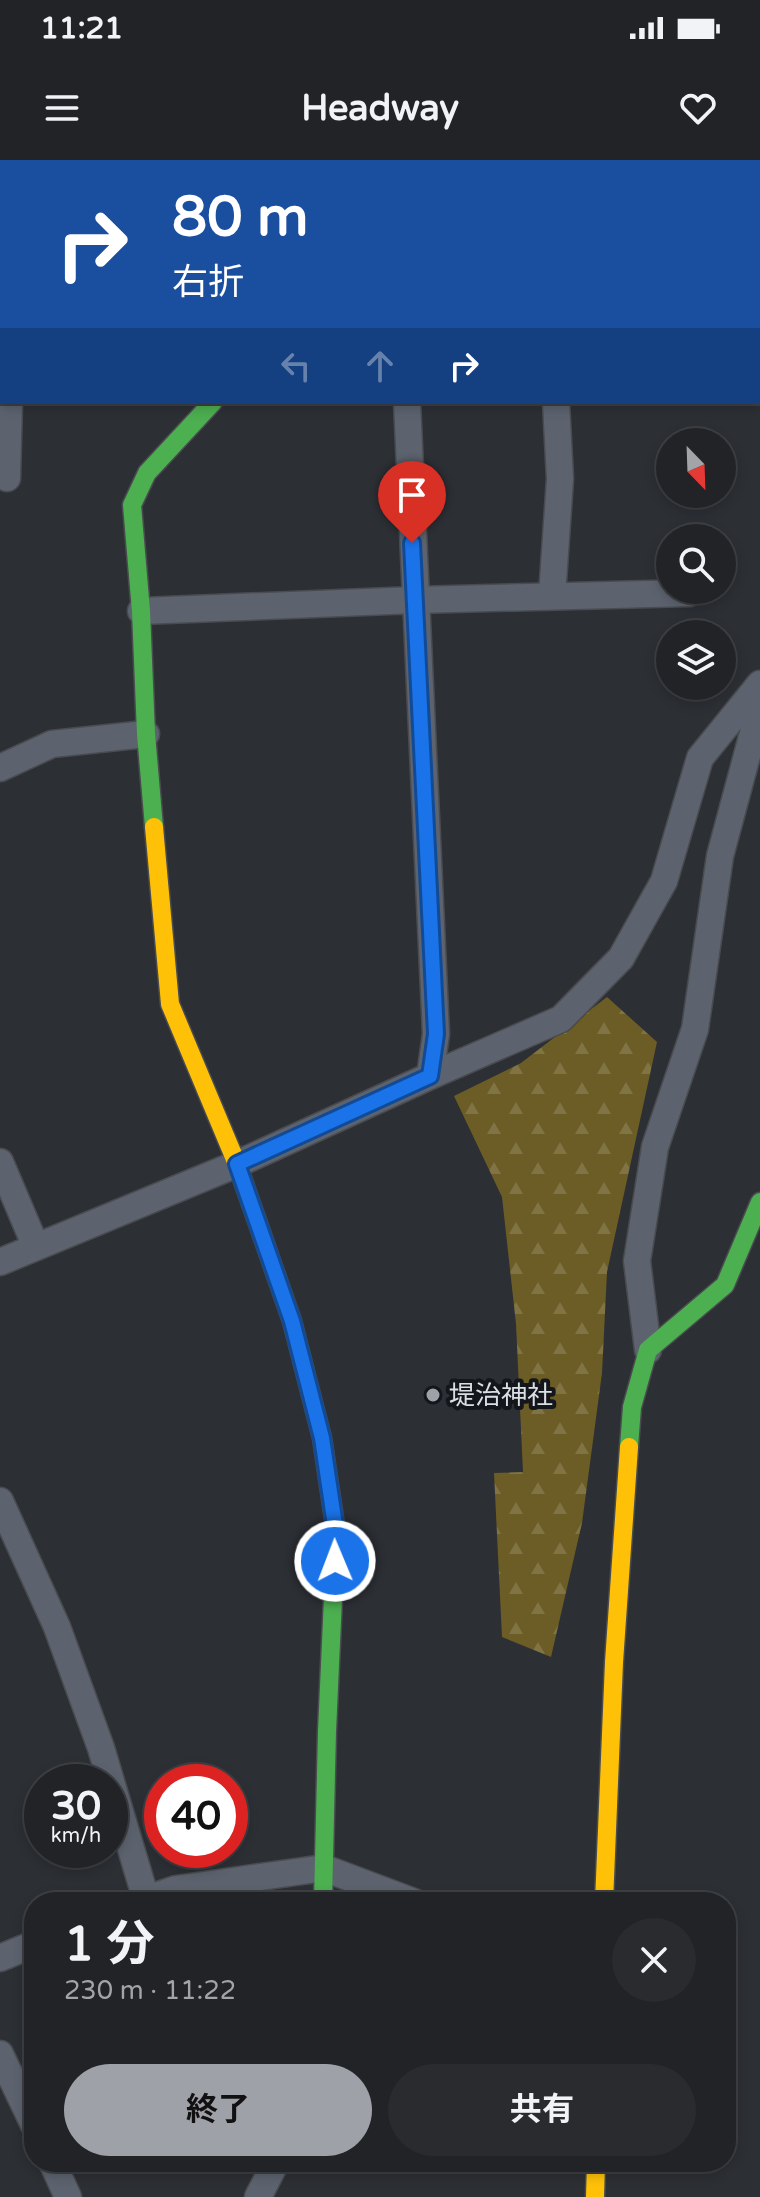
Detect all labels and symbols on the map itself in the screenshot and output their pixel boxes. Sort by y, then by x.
north arrow [656,428,736,508]
pin [378,461,446,543]
place label: 堤治神社 [449,1380,553,1411]
marker: 堤治神社 [424,1386,442,1404]
position arrow [293,1519,377,1603]
speed limit sign: 40 [144,1764,248,1868]

